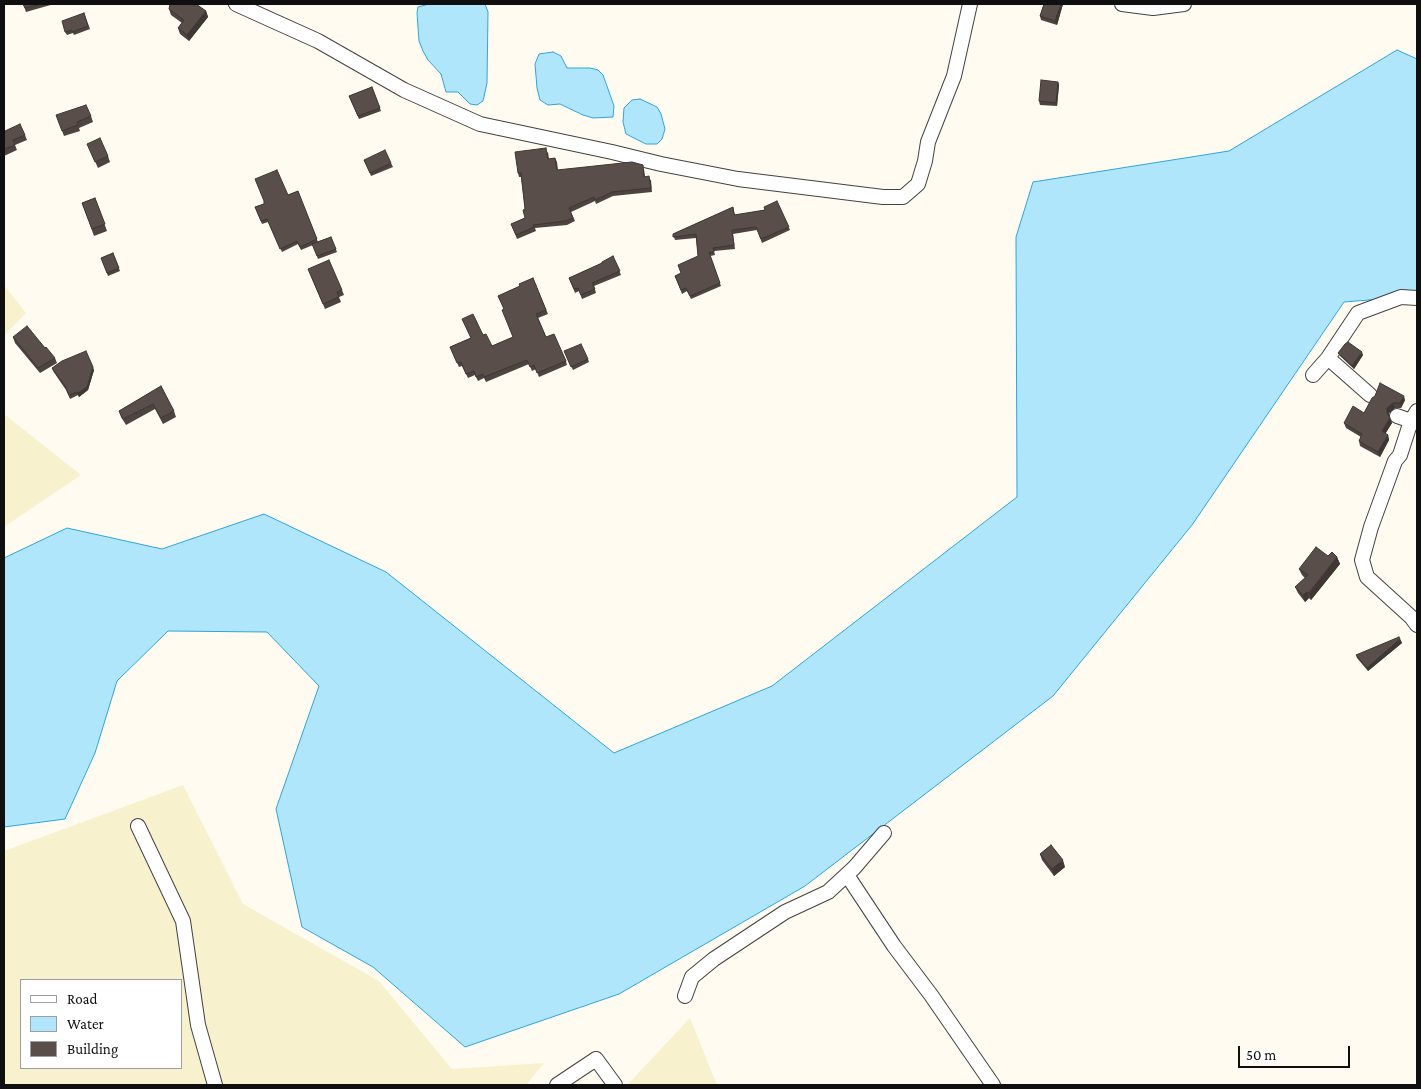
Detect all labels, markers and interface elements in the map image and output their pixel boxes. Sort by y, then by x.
legend [20,979,182,1069]
text: Road [67,991,97,1007]
text: Water [67,1016,104,1032]
scale bar [1241,1036,1354,1068]
text: Building [67,1041,118,1057]
text: 50 m [1246,1047,1276,1063]

